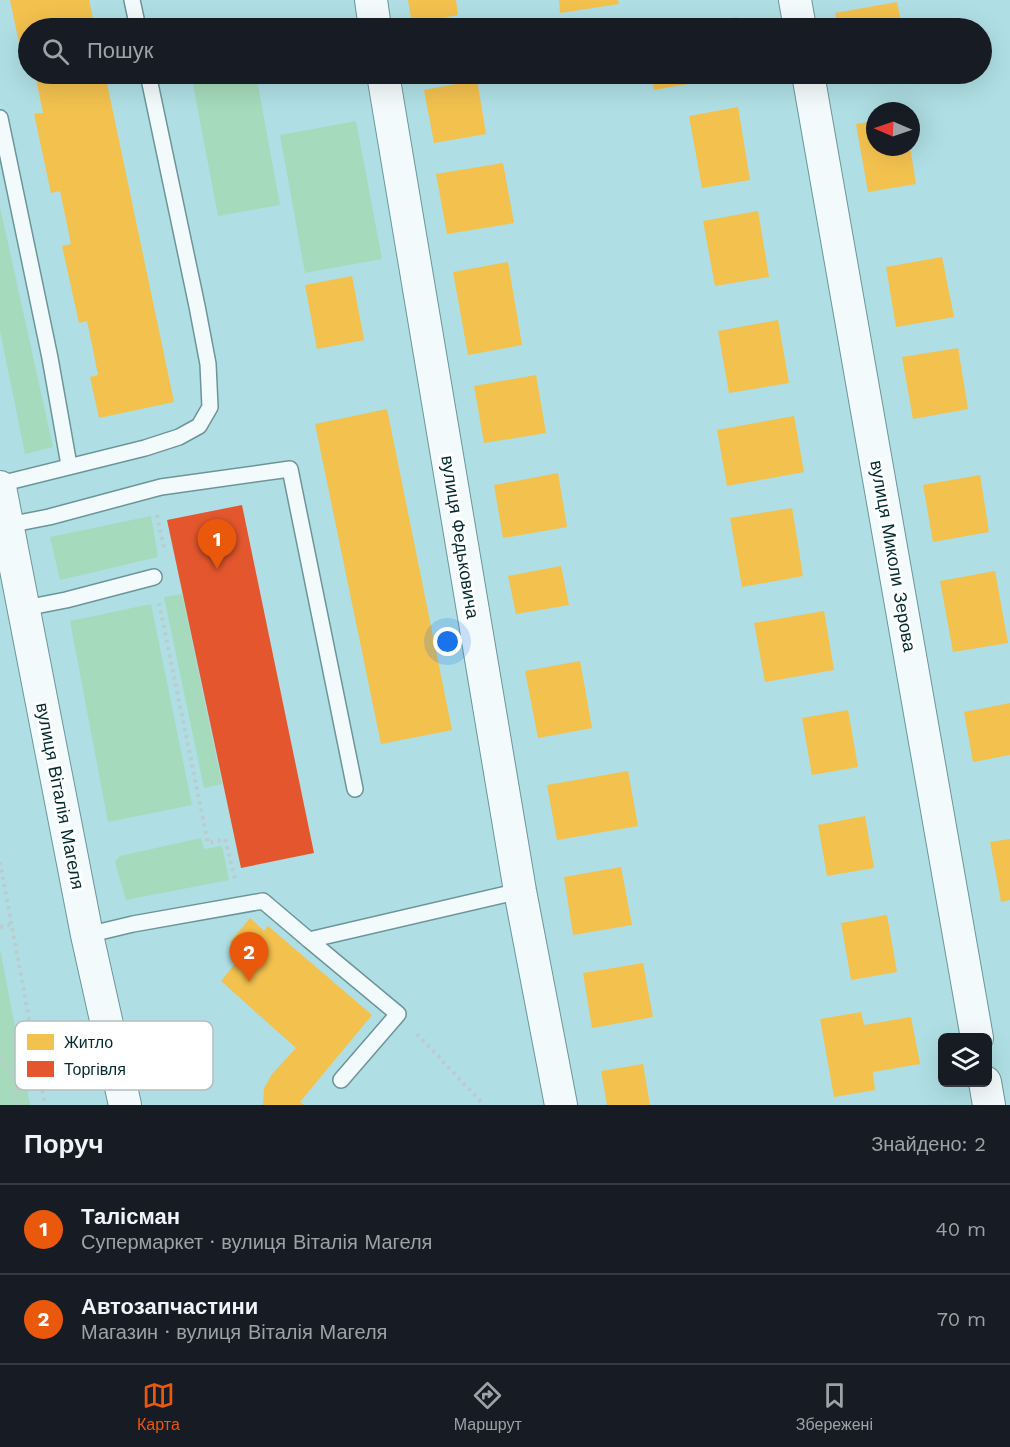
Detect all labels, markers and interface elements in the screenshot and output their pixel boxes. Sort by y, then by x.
search box [18,18,992,84]
icon: search [39,35,72,68]
text: Пошук [87,38,153,63]
north arrow [866,102,920,156]
street label: вулиця Федьковича [437,454,484,621]
street label: вулиця Миколи Зерова [866,458,921,654]
pin: 1 [198,520,236,569]
your location [433,627,462,656]
street label: вулиця Віталія Магеля [32,701,89,891]
pin: 2 [230,932,268,982]
legend [15,1021,213,1090]
text: Житло [64,1033,113,1052]
map controls [938,1033,992,1087]
button: layers [938,1033,992,1087]
text: Торгівля [64,1060,126,1079]
text: Поруч [24,1129,104,1159]
text: Знайдено: 2 [871,1132,986,1156]
text: Талісман [81,1204,180,1229]
text: 1 [39,1217,48,1241]
text: 40 m [935,1217,986,1241]
text: Супермаркет · вулиця Віталія Магеля [81,1230,432,1254]
text: Автозапчастини [81,1294,258,1319]
text: 2 [38,1307,49,1331]
text: 70 m [937,1307,986,1331]
text: Магазин · вулиця Віталія Магеля [81,1320,387,1344]
tab: Карта [137,1379,180,1434]
tab: Маршрут [454,1379,522,1434]
tab: Збережені [796,1379,873,1434]

